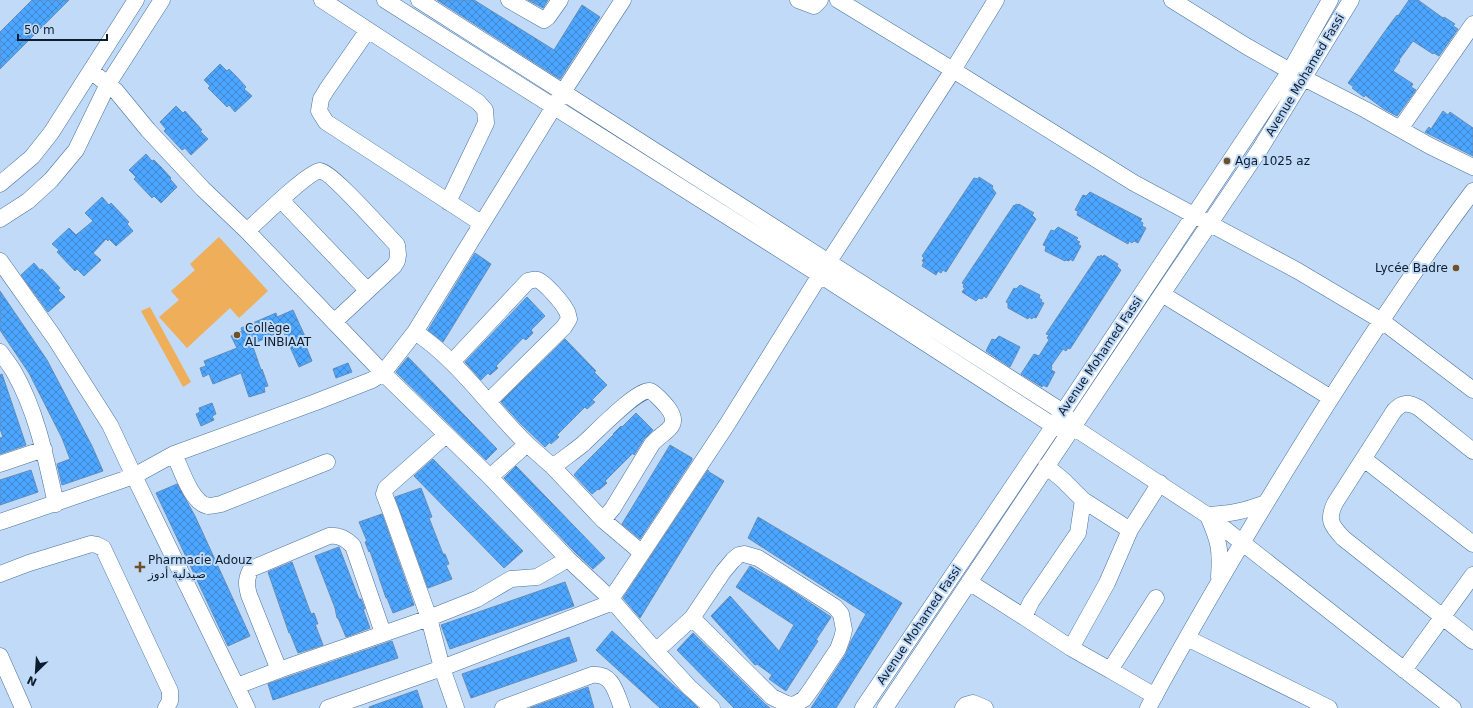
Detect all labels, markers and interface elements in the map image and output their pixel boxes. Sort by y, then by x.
street label: Avenue Mohamed Fassi [1263,11,1347,139]
scale bar [18,16,107,42]
text: 50 m [24,23,55,37]
place label: Aga 1025 az [1235,154,1310,168]
marker: Aga 1025 az [1222,156,1232,166]
place label: Lycée Badre [1375,261,1448,275]
marker: Lycée Badre [1451,263,1461,273]
street label: Avenue Mohamed Fassi [1055,294,1145,418]
place label: Collège AL INBIAAT [245,321,312,349]
marker: Collège AL INBIAAT [232,330,242,340]
place label: Pharmacie Adouz صيدلية أدوز [147,553,252,582]
marker: Pharmacie Adouz صيدلية أدوز [135,562,145,572]
street label: Avenue Mohamed Fassi [874,563,964,687]
north arrow [16,652,56,692]
text: N [25,673,39,688]

